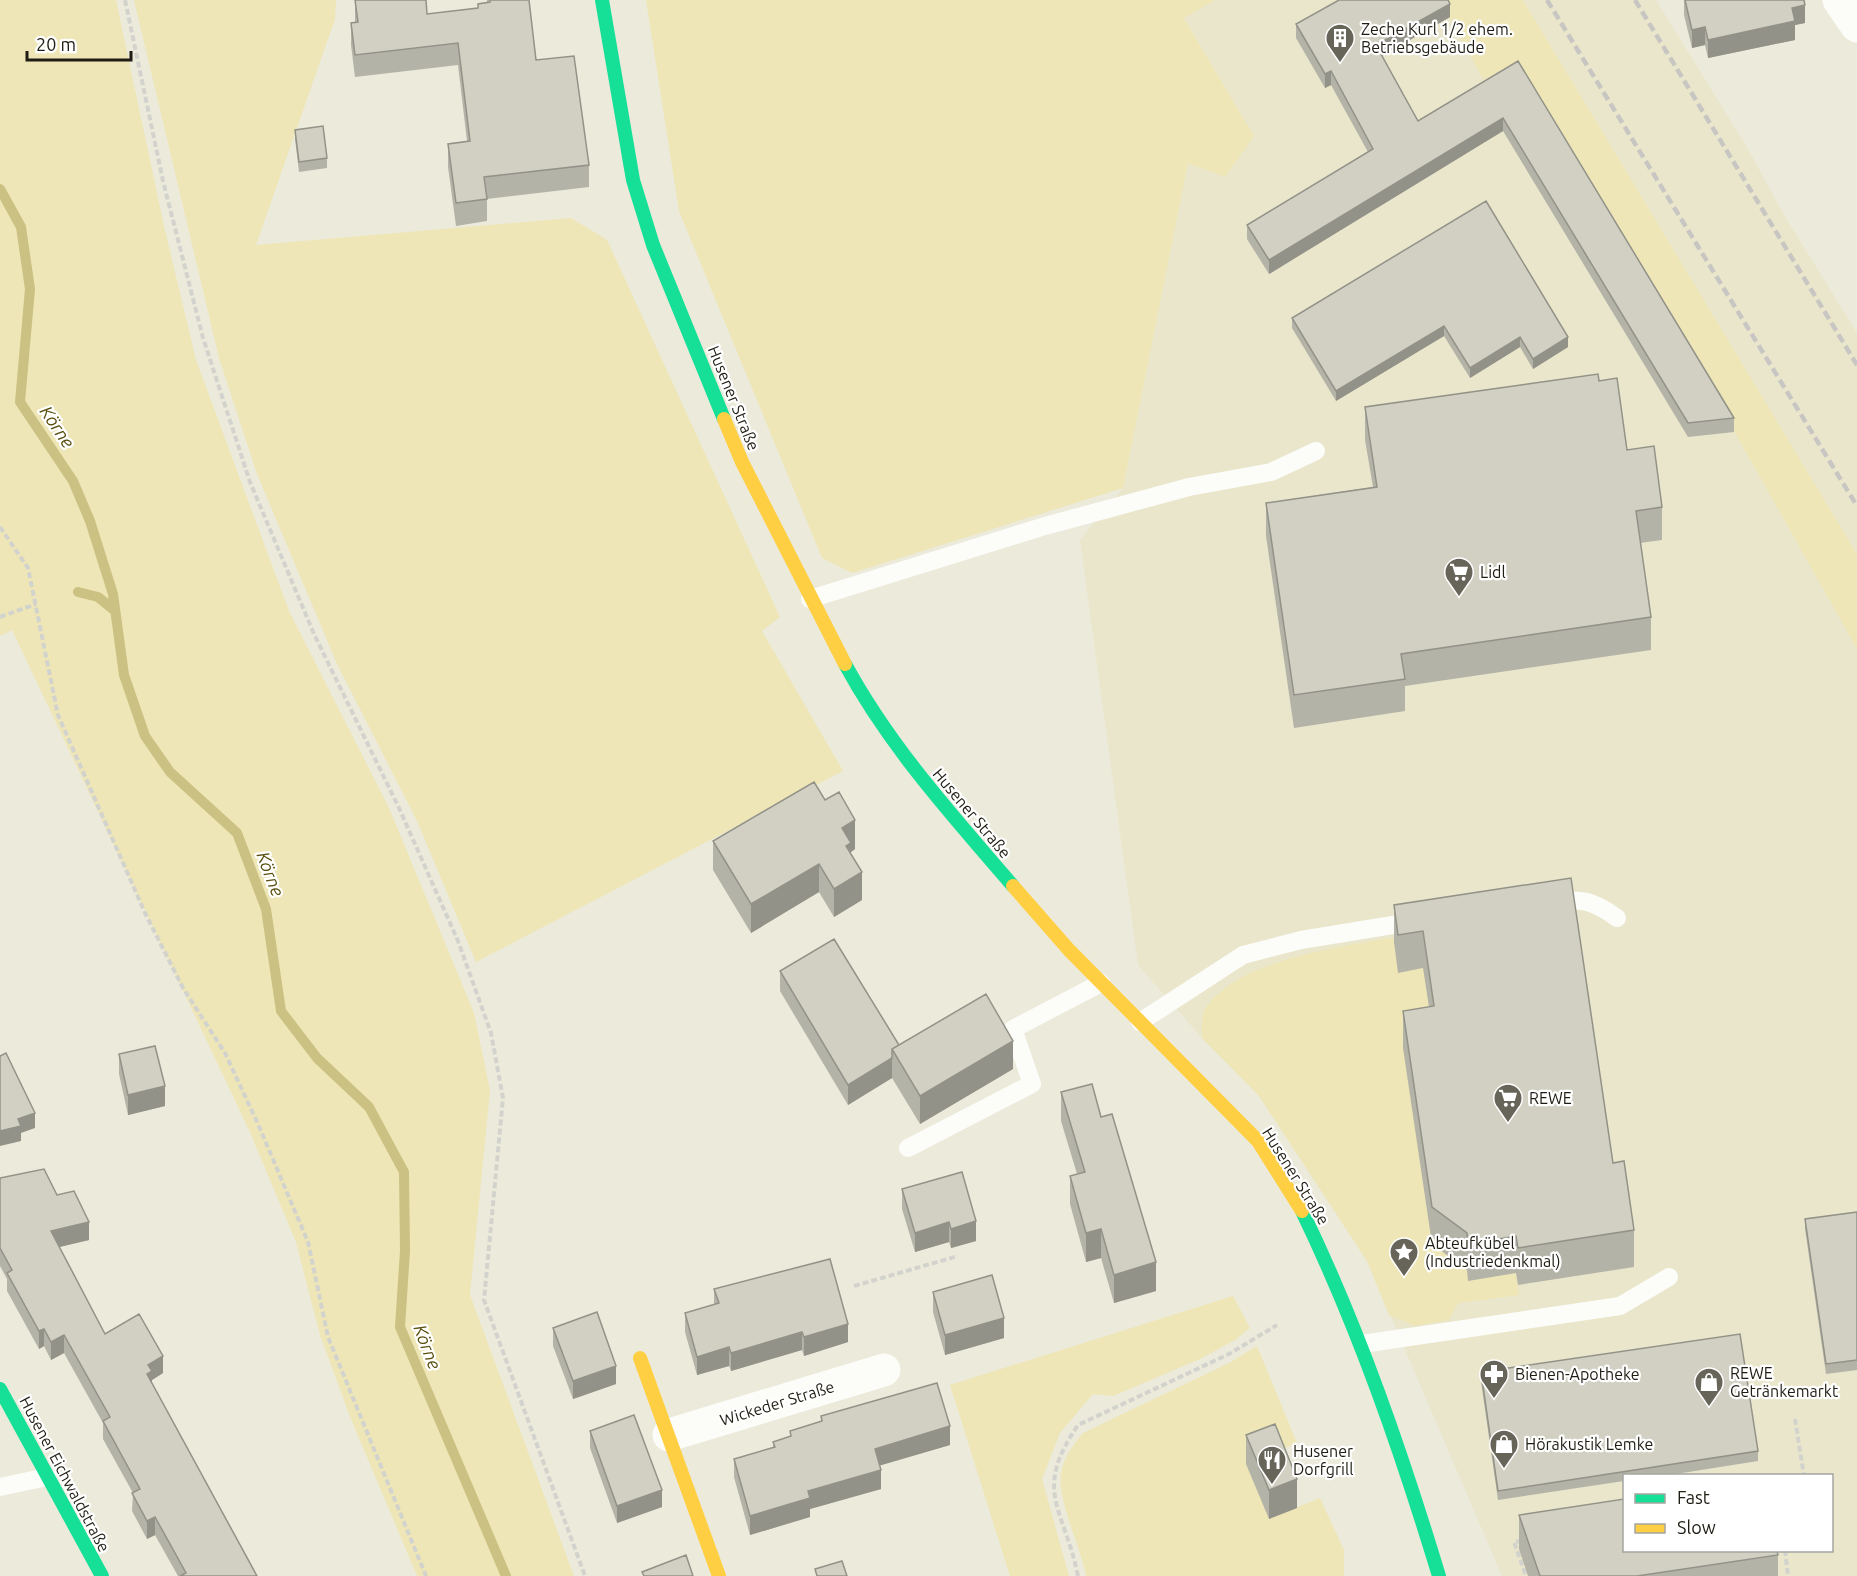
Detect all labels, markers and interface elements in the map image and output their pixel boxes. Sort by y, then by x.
place label: Zeche Kurl 1/2 ehem. Betriebsgebäude [1361,20,1513,56]
building icon: Zeche Kurl 1/2 ehem. Betriebsgebäude [1324,22,1356,64]
scale bar [27,24,130,62]
text: 20 m [36,34,76,54]
street label: Husener Straße [705,343,763,453]
water label: Körne [37,402,79,451]
supermarket icon: Lidl [1443,556,1475,598]
place label: Lidl [1480,563,1506,581]
street label: Husener Straße [929,765,1015,861]
water label: Körne [253,849,289,899]
supermarket icon: REWE [1492,1082,1524,1124]
place label: REWE [1529,1089,1572,1107]
street label: Husener Straße [1259,1124,1333,1228]
place label: Abteufkübel (Industriedenkmal) [1425,1234,1560,1271]
place icon: Abteufkübel (Industriedenkmal) [1388,1236,1420,1278]
water label: Körne [410,1322,446,1372]
pharmacy icon: Bienen-Apotheke [1478,1358,1510,1400]
place label: REWE Getränkemarkt [1730,1364,1839,1400]
place label: Bienen-Apotheke [1515,1365,1640,1383]
shop icon: REWE Getränkemarkt [1693,1366,1725,1408]
street label: Wickeder Straße [718,1377,836,1429]
street label: Husener Eichwaldstraße [16,1393,114,1555]
shop icon: Hörakustik Lemke [1488,1428,1520,1470]
place label: Hörakustik Lemke [1525,1435,1653,1453]
place label: Husener Dorfgrill [1293,1442,1353,1478]
restaurant icon: Husener Dorfgrill [1256,1444,1288,1486]
legend [1623,1474,1833,1552]
text: Fast [1677,1487,1710,1507]
text: Slow [1677,1517,1716,1537]

